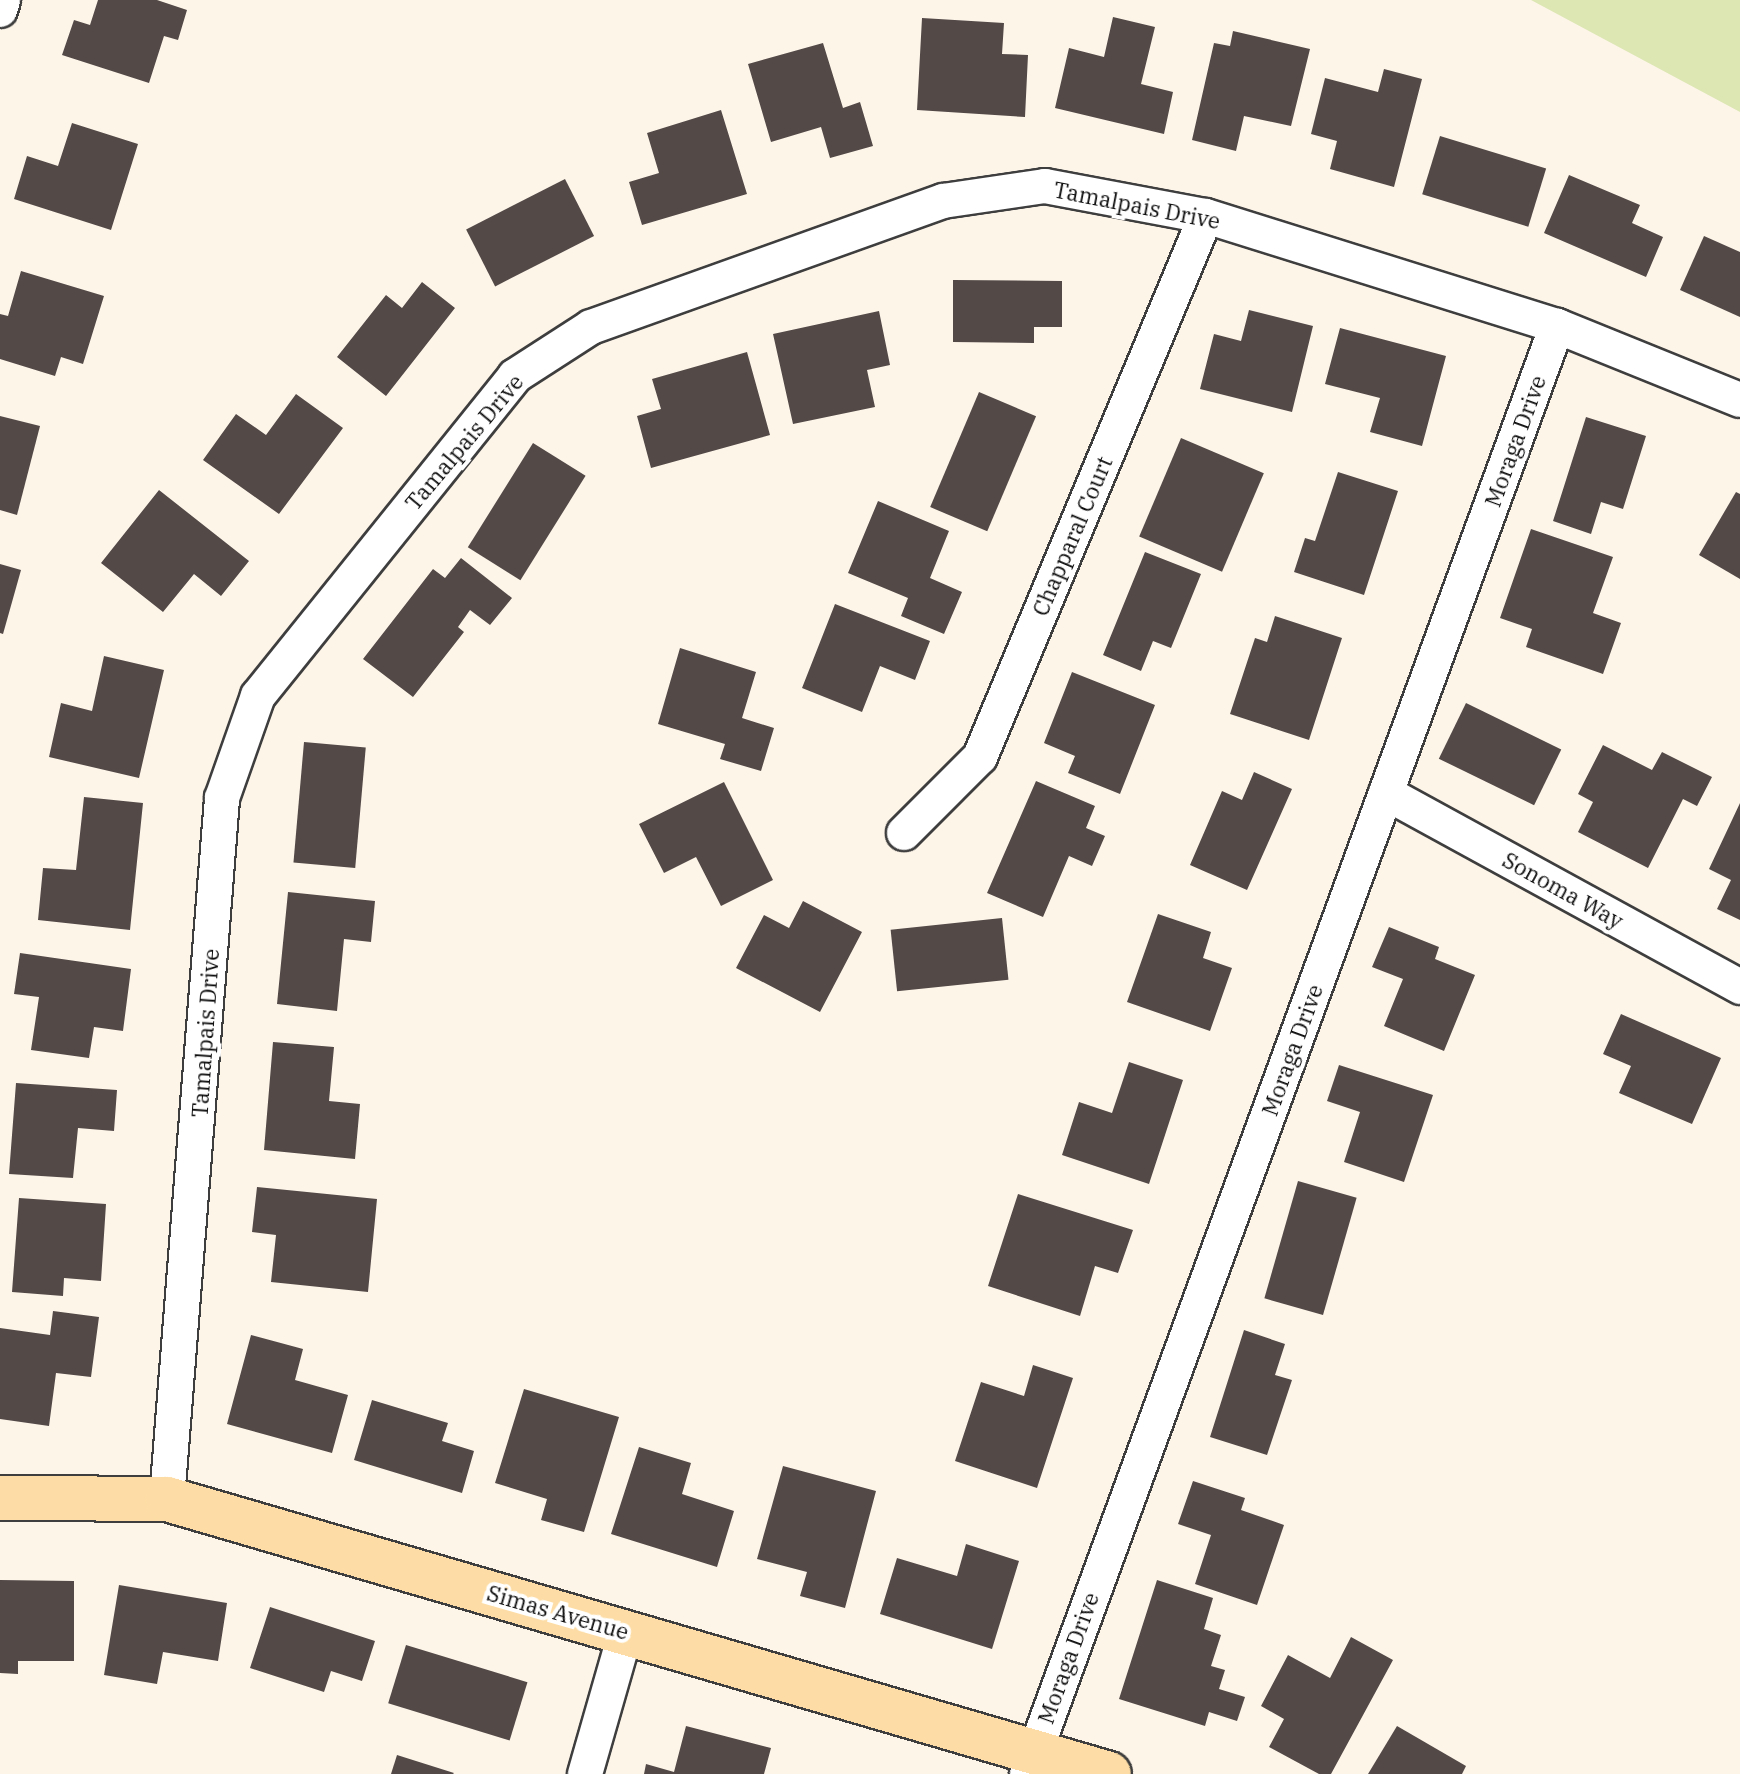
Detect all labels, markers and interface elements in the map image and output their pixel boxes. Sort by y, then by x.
street label: Tamalpais Drive [1051,176,1223,234]
street label: Tamalpais Drive [400,369,528,515]
street label: Moraga Drive [1479,372,1551,510]
street label: Chapparal Court [1027,452,1117,620]
street label: Sonoma Way [1498,846,1628,934]
street label: Tamalpais Drive [186,948,224,1118]
street label: Moraga Drive [1256,981,1328,1119]
street label: Simas Avenue [484,1579,632,1645]
street label: Moraga Drive [1032,1589,1104,1727]

